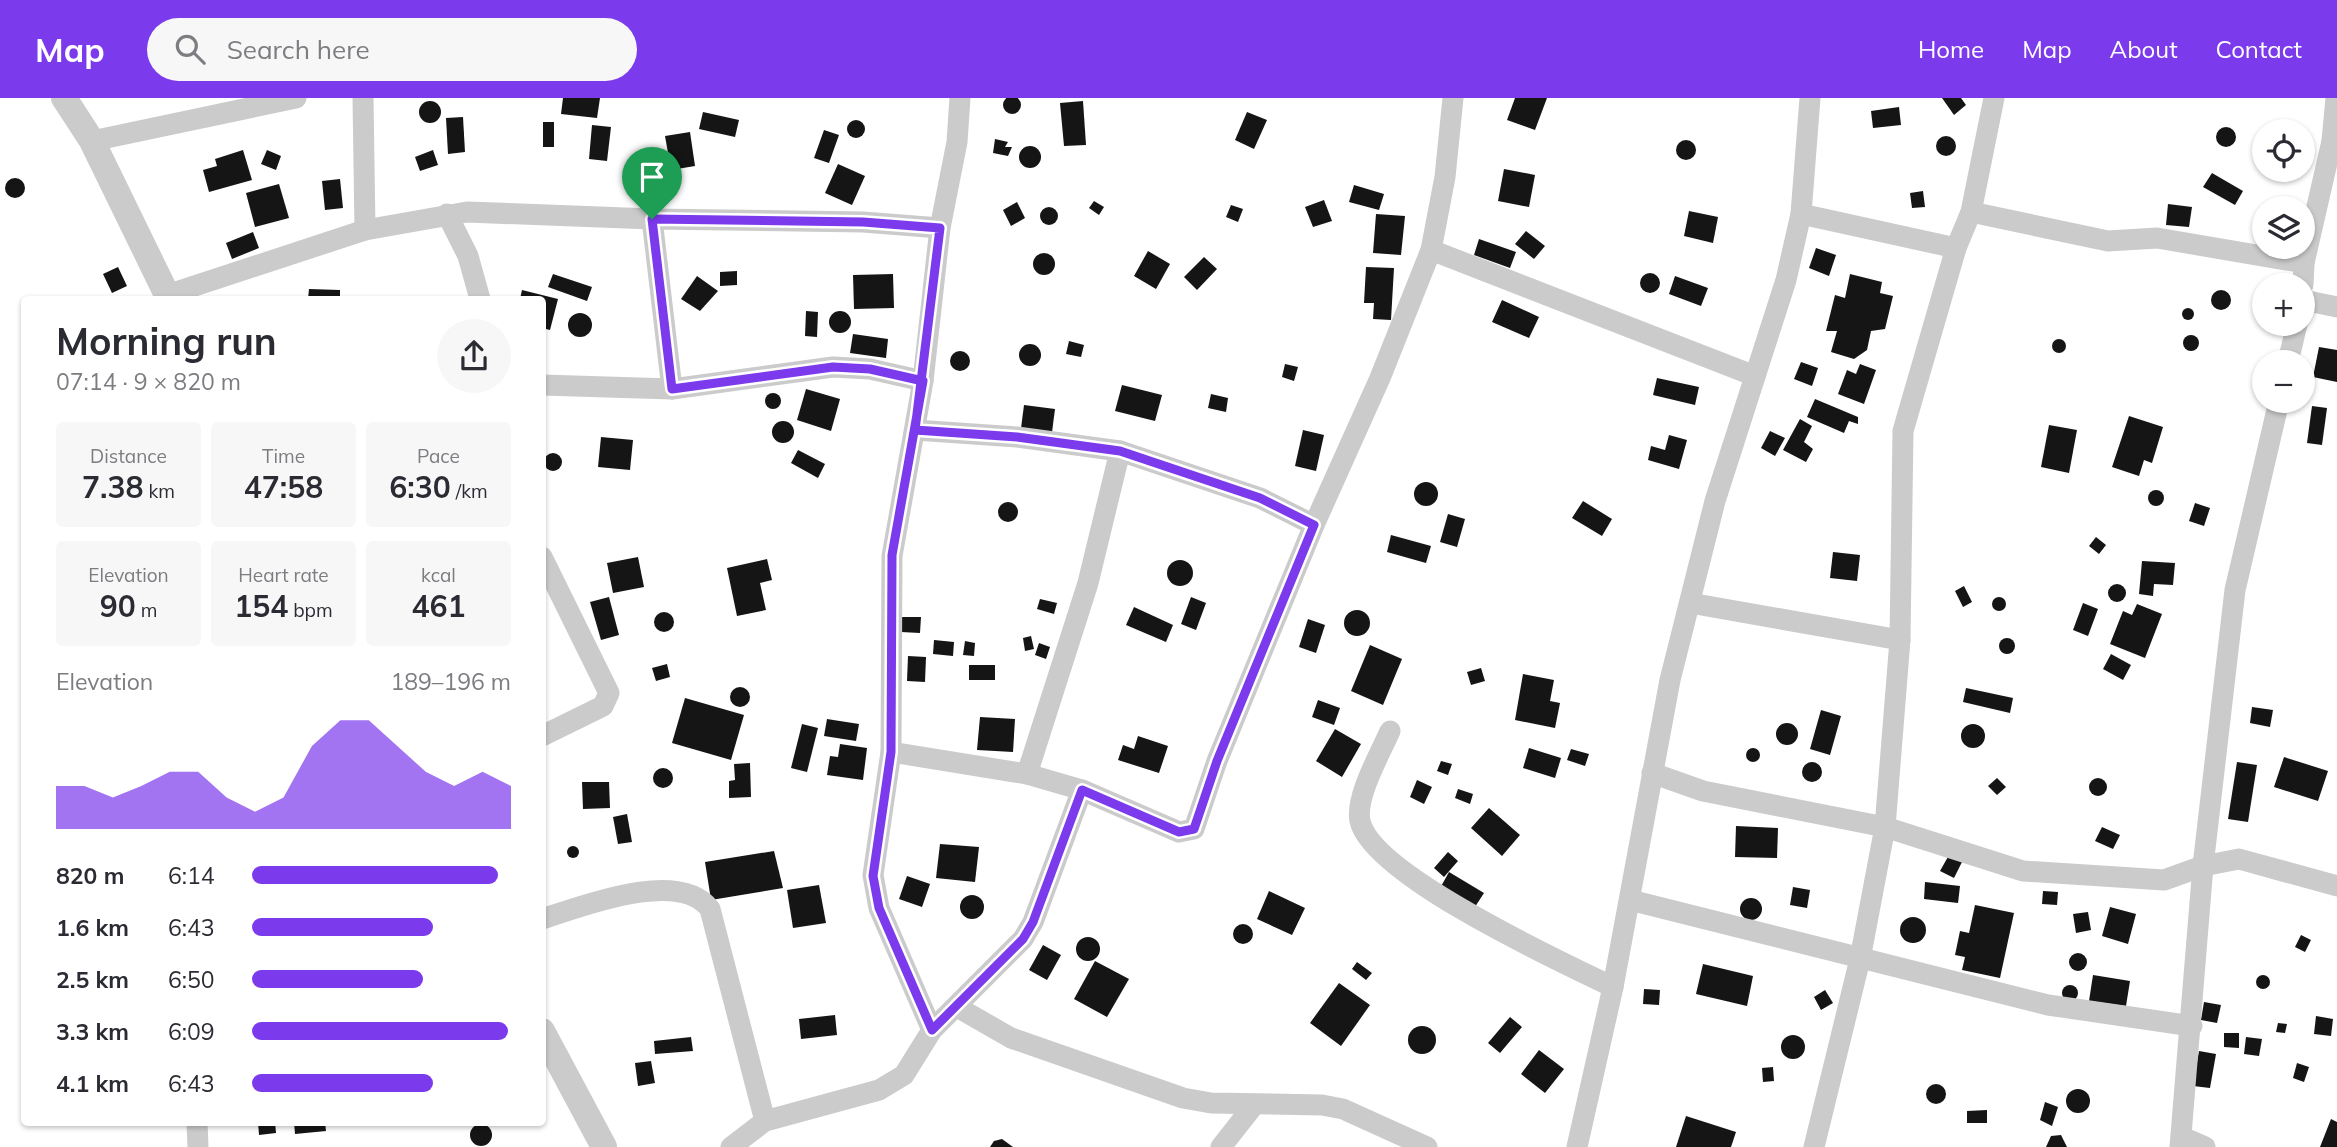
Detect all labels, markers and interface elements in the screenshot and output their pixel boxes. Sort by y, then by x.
search box [147,18,637,81]
text: Map [35,29,105,70]
icon: search [171,30,209,68]
text: Search here [227,33,370,66]
text: Home [1918,34,1984,64]
text: Map [2022,34,2072,64]
text: About [2110,34,2178,64]
text: Contact [2216,34,2302,64]
map controls [2252,119,2315,413]
button: locate [2252,119,2315,182]
pin [622,147,682,219]
icon: arrive [633,158,671,196]
button: layers [2252,196,2315,259]
button: + [2252,273,2315,336]
text: Morning run [56,317,277,365]
button: share [437,319,511,393]
button: − [2252,350,2315,413]
text: 07:14 · 9 × 820 m [56,367,241,396]
text: Distance [90,444,167,468]
text: Time [262,444,305,468]
text: Pace [417,444,460,468]
text: 7.38 [82,468,144,506]
text: 47:58 [244,468,323,506]
text: 6:30 [389,468,451,506]
text: km [144,479,175,503]
text: /km [451,479,488,503]
text: Elevation [88,563,169,587]
text: Heart rate [238,563,329,587]
text: kcal [421,563,456,587]
text: 90 [100,587,136,625]
text: 154 [234,587,288,625]
text: 461 [412,587,466,625]
text: m [136,598,157,622]
text: bpm [288,598,333,622]
text: Elevation [56,667,153,696]
text: 189–196 m [390,667,511,696]
text: 820 m [56,861,124,890]
text: 6:14 [168,861,215,890]
text: 1.6 km [56,913,129,942]
text: 6:43 [168,913,215,942]
text: 2.5 km [56,965,129,994]
text: 6:50 [168,965,215,994]
text: 3.3 km [56,1017,129,1046]
text: 6:09 [168,1017,215,1046]
text: 4.1 km [56,1069,129,1098]
text: 6:43 [168,1069,215,1098]

